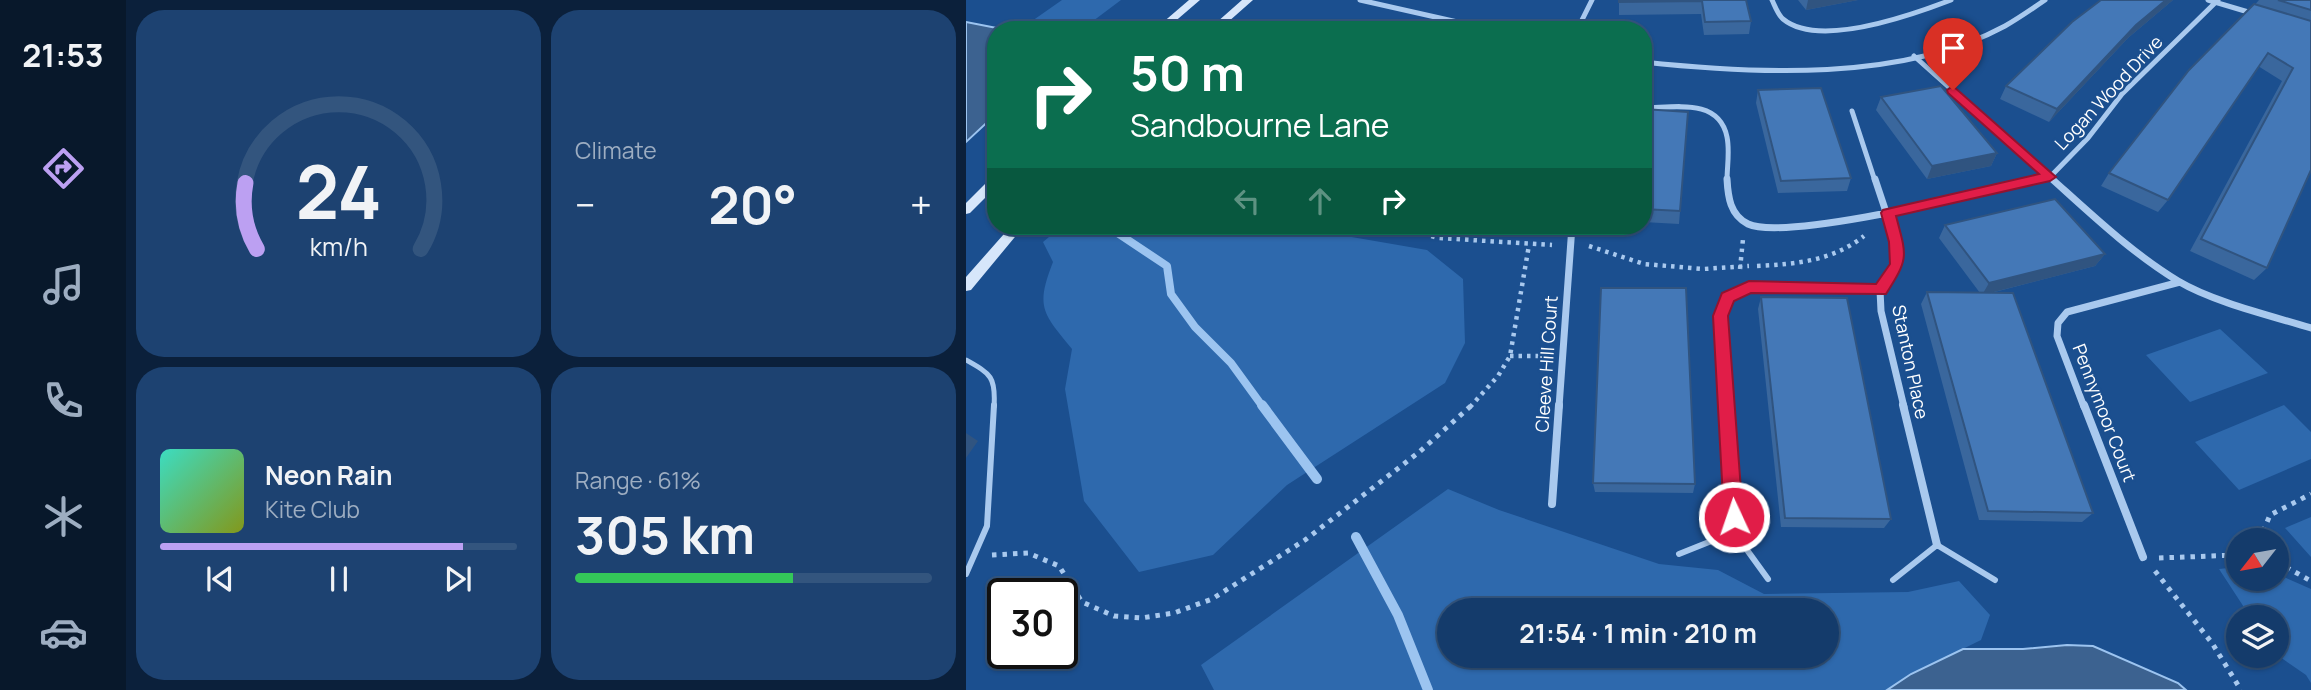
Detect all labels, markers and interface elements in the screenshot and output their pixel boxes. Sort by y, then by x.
pin [1923,18,1983,90]
icon: arrive [1934,29,1972,67]
street label: Logan Wood Drive [2049,30,2168,155]
text: 21:53 [22,33,104,77]
text: 50 m [1130,39,1245,106]
icon: right [1015,49,1106,140]
text: Sandbourne Lane [1130,103,1390,147]
text: Climate [575,134,657,166]
text: 24 [295,142,382,242]
icon: directions [39,144,88,193]
text: 20° [709,169,797,240]
text: − [575,178,596,230]
text: + [910,178,932,230]
icon: left [1228,182,1266,220]
icon: ahead [1301,182,1339,220]
icon: right [1374,182,1412,220]
text: km/h [309,229,368,264]
icon: music [39,260,88,309]
street label: Cleeve Hill Court [1529,295,1563,433]
street label: Stanton Place [1887,303,1935,421]
street label: Pennymoor Court [2068,340,2142,485]
icon: phone [39,376,88,425]
text: Neon Rain [265,457,393,493]
text: Range · 61% [575,464,701,496]
position arrow [1697,480,1771,554]
icon: climate [39,492,88,541]
text: Kite Club [265,493,360,525]
text: 305 km [575,499,755,570]
north arrow [2226,528,2289,592]
map controls [2226,528,2289,668]
icon: previous [201,560,239,598]
icon: pause [320,560,358,598]
icon: next [439,560,477,598]
speed limit sign: 30 [987,578,1078,669]
button: layers [2226,605,2289,668]
icon: car [39,608,88,657]
text: 21:54 · 1 min · 210 m [1519,615,1757,651]

